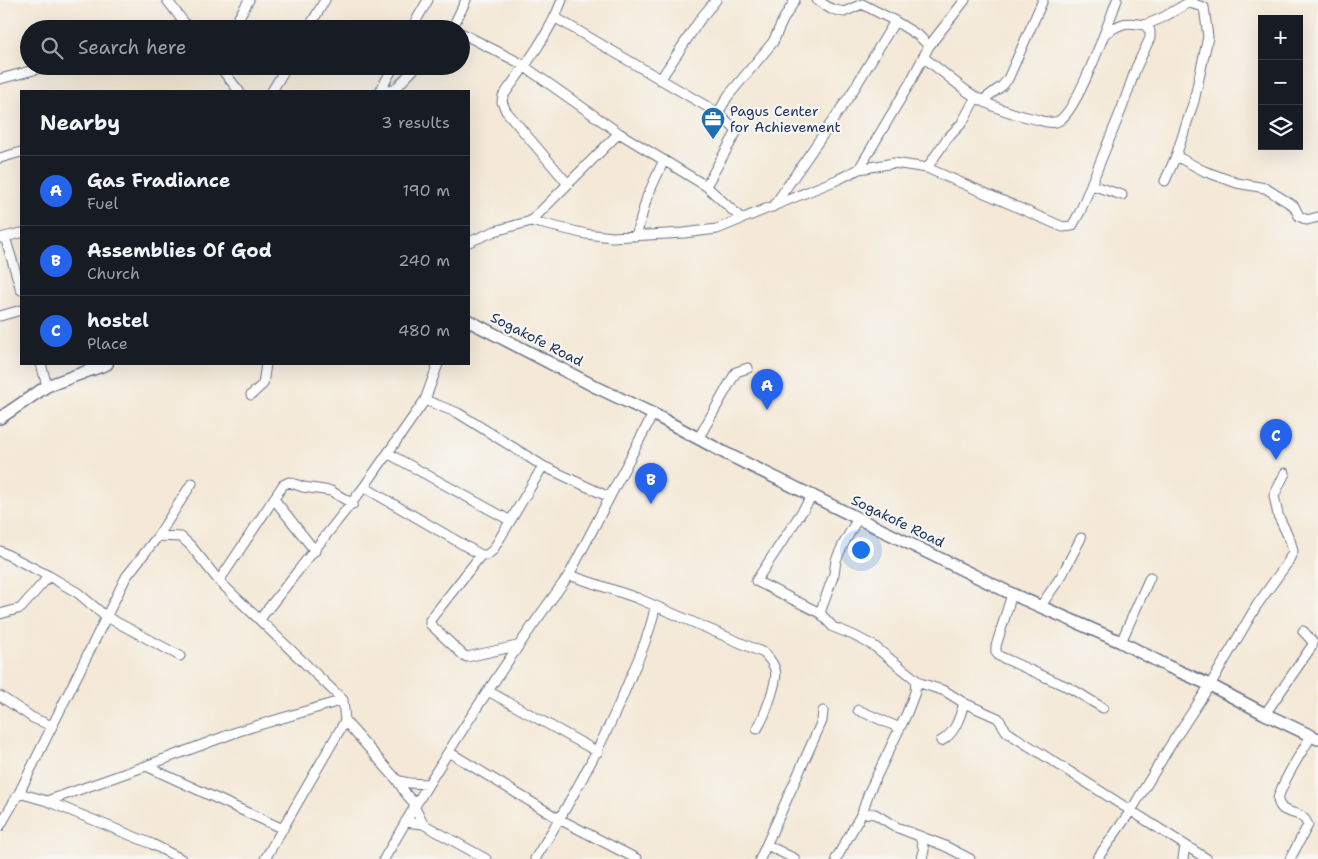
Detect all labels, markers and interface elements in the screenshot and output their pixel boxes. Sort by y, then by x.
map controls [1258,15,1303,150]
button: + [1258,15,1303,60]
search box [20,20,470,75]
icon: search [38,34,66,62]
text: Search here [78,35,187,60]
button: − [1258,60,1303,105]
place label: Pagus Center for Achievement [730,102,841,136]
button: layers [1258,105,1303,150]
office icon: Pagus Center for Achievement [700,106,726,140]
text: Nearby [40,109,120,137]
text: 3 results [381,112,450,133]
text: Gas Fradiance [87,168,230,193]
text: A [50,180,62,201]
text: 190 m [403,180,450,201]
text: Fuel [87,193,118,214]
text: Assemblies Of God [87,238,272,263]
text: B [51,250,61,271]
text: 240 m [398,250,450,271]
text: Church [87,263,140,284]
text: hostel [87,308,149,333]
street label: Sogakofe Road [488,308,586,370]
text: C [51,320,61,341]
text: 480 m [398,320,450,341]
text: Place [87,333,128,354]
pin: A [751,369,783,410]
pin: C [1260,419,1292,460]
pin: B [635,463,667,504]
street label: Sogakofe Road [848,491,948,551]
your location [848,537,874,563]

